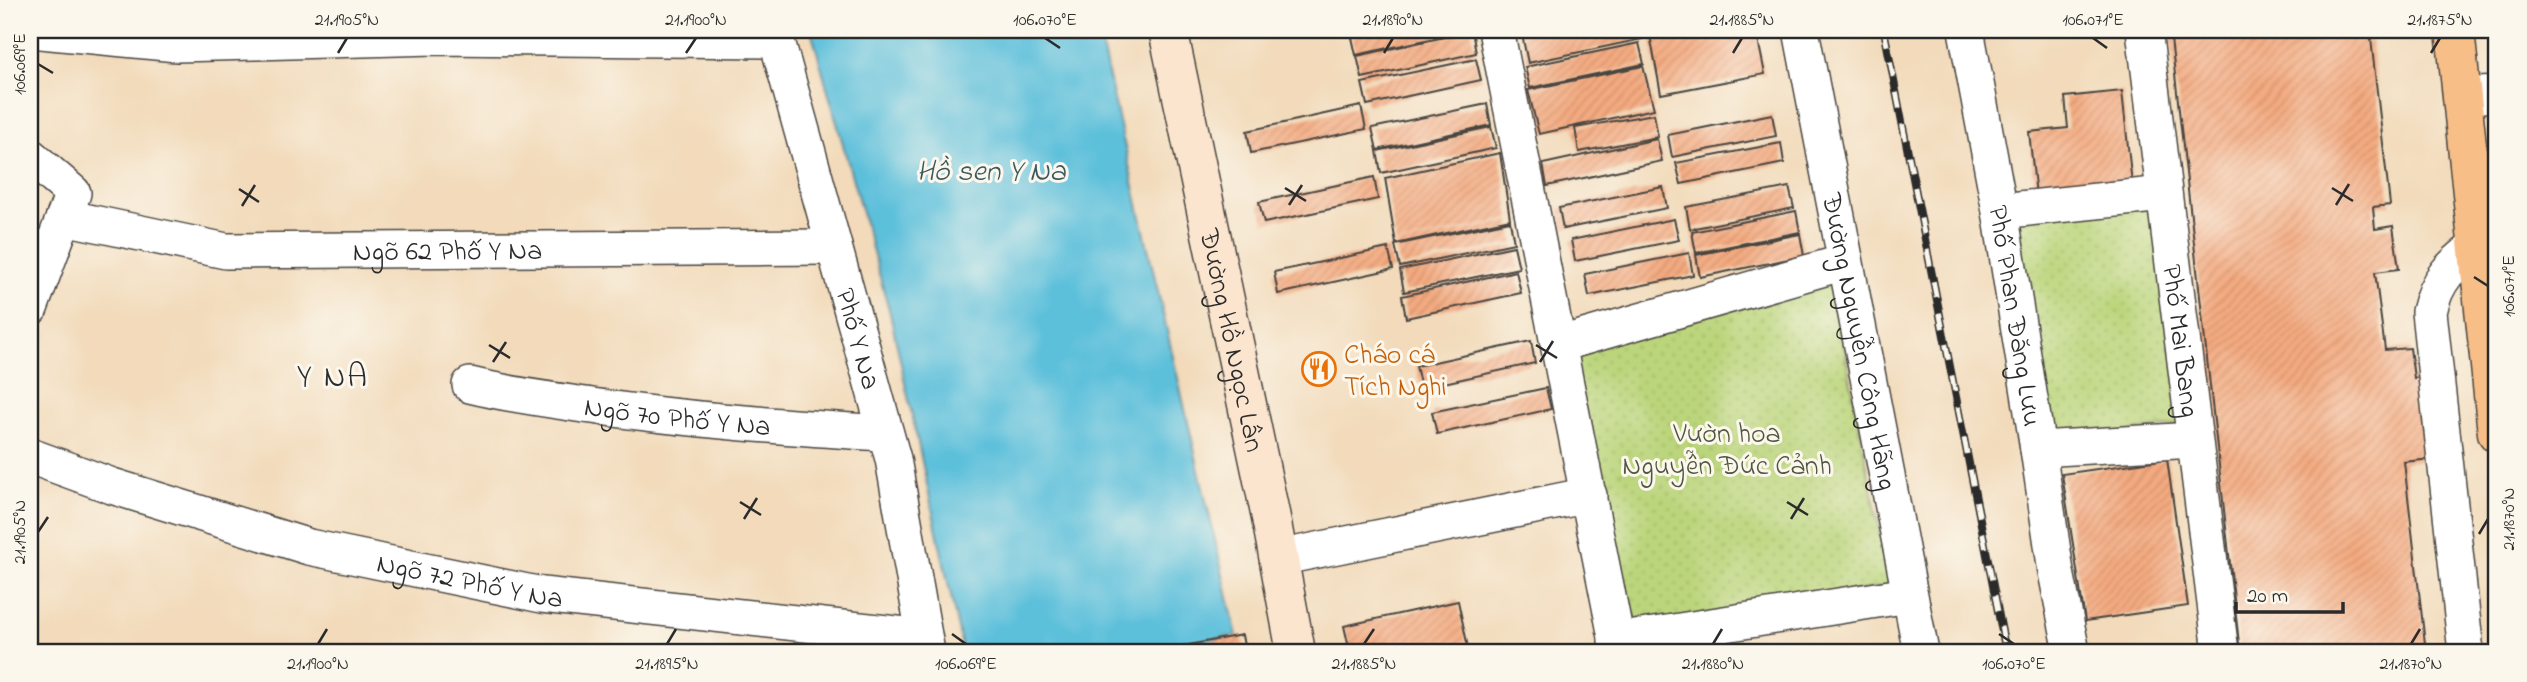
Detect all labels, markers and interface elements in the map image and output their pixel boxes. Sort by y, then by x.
text: 21.1905°N [315,8,379,34]
text: 21.1900°N [665,8,727,34]
text: 106.070°E [1013,8,1077,34]
text: 21.1890°N [1363,8,1423,34]
text: 21.1885°N [1710,8,1774,34]
text: 106.071°E [2062,8,2124,34]
text: 21.1875°N [2407,8,2473,34]
text: 106.069°E [8,33,34,95]
water label: Hồ sen Y Na [916,151,1066,195]
street label: Đường Nguyễn Công Hãng [1809,189,1906,494]
street label: Phố Phan Đăng Lưu [1975,202,2051,430]
street label: Đường Hồ Ngọc Lân [1186,225,1274,456]
street label: Ngõ 62 Phố Y Na [353,232,542,274]
text: 106.071°E [2497,255,2523,317]
street label: Phố Mai Bang [2149,262,2209,420]
street label: Phố Y Na [823,284,890,395]
place label: Cháo cá Tích Nghi [1344,336,1447,409]
restaurant icon: Cháo cá Tích Nghi [1300,350,1338,388]
district label: Y NA [297,355,369,402]
street label: Ngõ 70 Phố Y Na [581,388,772,449]
park label: Vườn hoa Nguyễn Đức Cảnh [1622,415,1832,488]
text: 21.1870°N [2497,488,2523,550]
text: 21.1905°N [8,500,34,564]
street label: Ngõ 72 Phố Y Na [373,544,565,621]
scale bar [2236,570,2343,614]
text: 20 m [2247,582,2288,612]
text: 21.1900°N [287,652,349,678]
text: 21.1895°N [635,652,699,678]
text: 106.069°E [935,652,997,678]
text: 21.1885°N [1332,652,1396,678]
text: 21.1880°N [1682,652,1744,678]
text: 106.070°E [1982,652,2046,678]
text: 21.1870°N [2380,652,2442,678]

